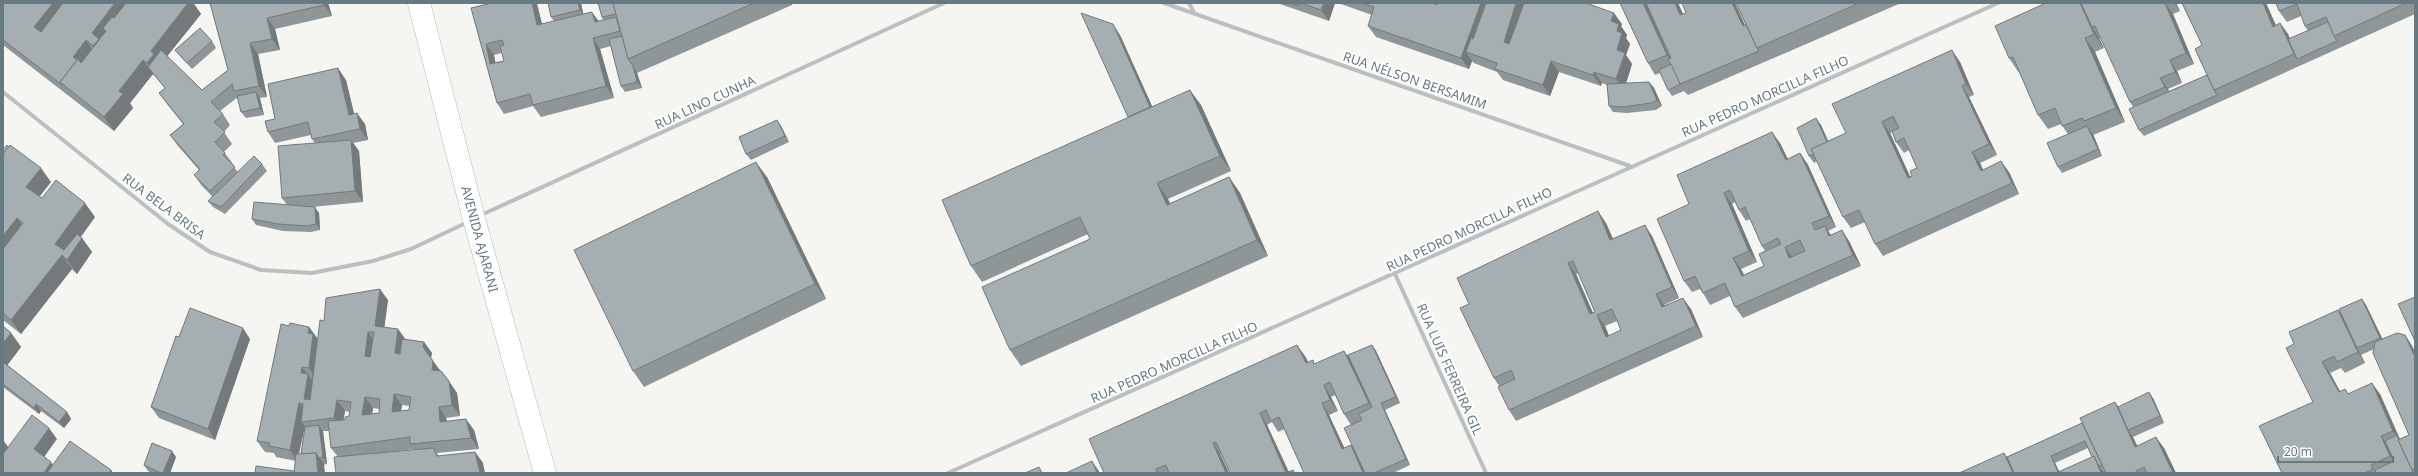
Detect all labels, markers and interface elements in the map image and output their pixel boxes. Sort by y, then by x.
street label: RUA NÉLSON BERSAMIM [1341,47,1489,113]
street label: RUA PEDRO MORCILLA FILHO [1679,51,1851,141]
street label: RUA LINO CUNHA [652,70,759,133]
street label: RUA BELA BRISA [119,169,210,244]
street label: RUA PEDRO MORCILLA FILHO [1383,183,1555,275]
street label: AVENIDA AJARANI [457,184,503,294]
street label: RUA LUIS FERREIRA GIL [1413,300,1487,438]
street label: RUA PEDRO MORCILLA FILHO [1088,317,1260,407]
scale bar [2278,438,2393,464]
text: 20 m [2284,443,2312,460]

